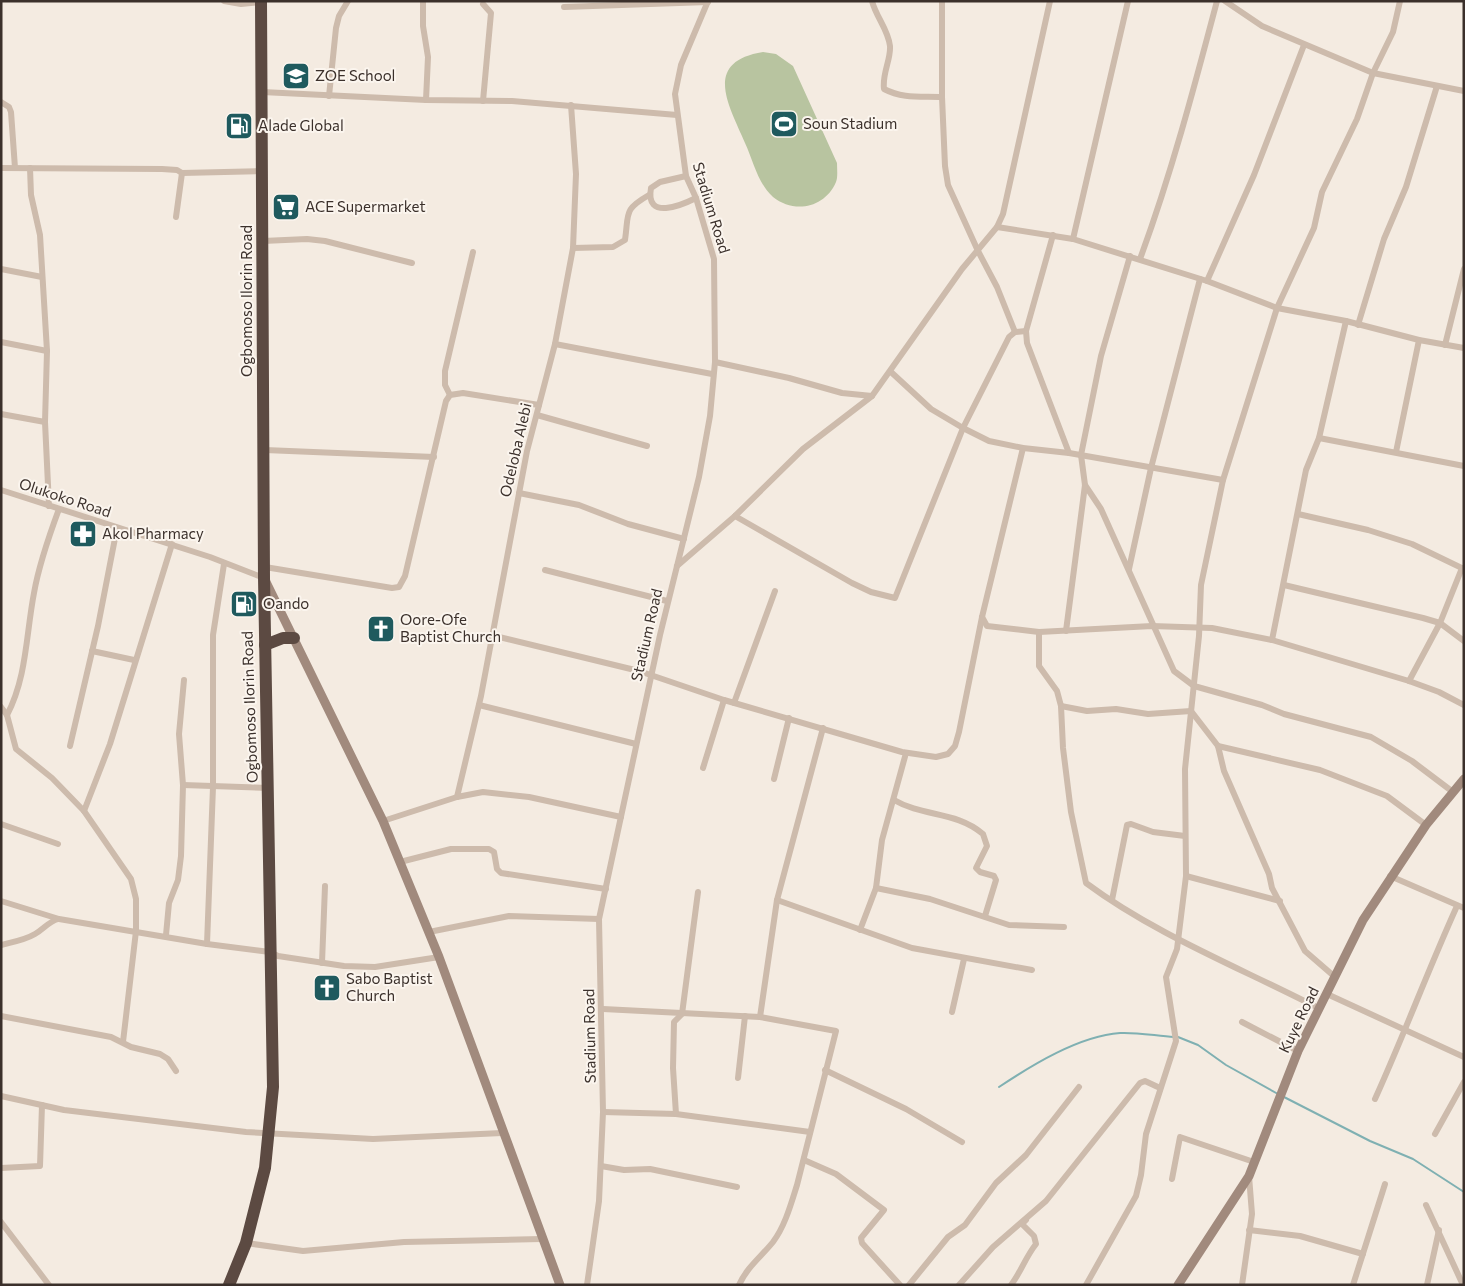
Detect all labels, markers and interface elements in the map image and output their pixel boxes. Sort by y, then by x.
school or university icon: ZOE School [281,61,311,91]
place label: ZOE School [315,66,395,84]
sports icon: Soun Stadium [769,109,799,139]
fuel station icon: Alade Global [224,111,254,141]
place label: Soun Stadium [803,114,897,132]
place label: Alade Global [258,116,344,134]
street label: Stadium Road [690,160,734,256]
supermarket icon: ACE Supermarket [271,192,301,222]
place label: ACE Supermarket [305,197,426,215]
street label: Ogbomoso Ilorin Road [237,225,255,377]
street label: Odeloba Alebi [495,401,535,499]
street label: Olukoko Road [17,474,114,520]
pharmacy icon: Akol Pharmacy [68,519,98,549]
place label: Akol Pharmacy [102,524,204,542]
street label: Stadium Road [627,587,665,683]
fuel station icon: Oando [229,589,259,619]
place label: Oando [263,594,309,612]
place label: Oore-Ofe Baptist Church [400,610,501,645]
church icon: Oore-Ofe Baptist Church [366,614,396,644]
street label: Ogbomoso Ilorin Road [237,631,261,783]
place label: Sabo Baptist Church [346,969,433,1004]
church icon: Sabo Baptist Church [312,973,342,1003]
street label: Kuye Road [1274,983,1322,1056]
street label: Stadium Road [579,989,599,1083]

